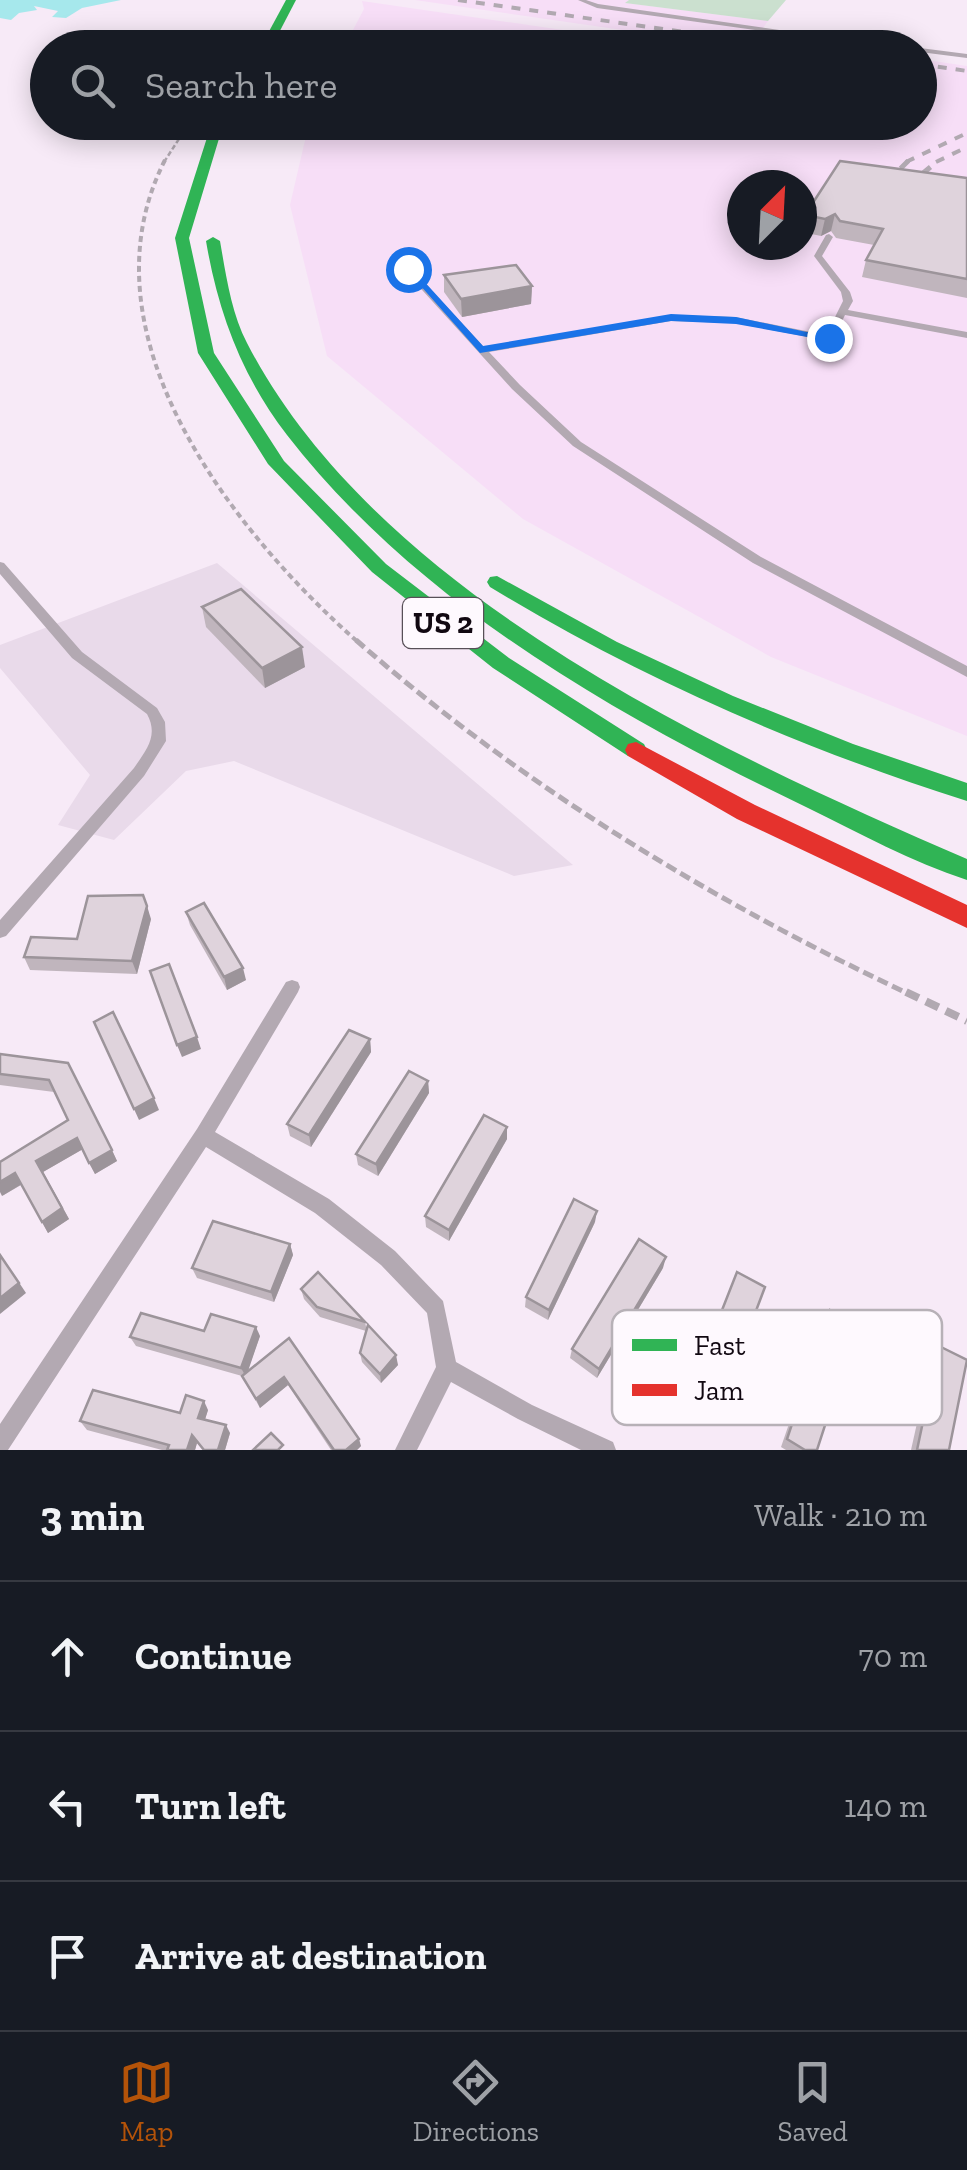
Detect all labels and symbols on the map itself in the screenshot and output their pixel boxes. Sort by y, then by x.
north arrow [727,170,817,260]
route start [386,247,432,293]
route end [807,316,853,362]
road number: US 2 [403,598,483,648]
legend [612,1310,942,1425]
text: Fast [694,1329,746,1362]
text: Jam [694,1374,744,1407]

